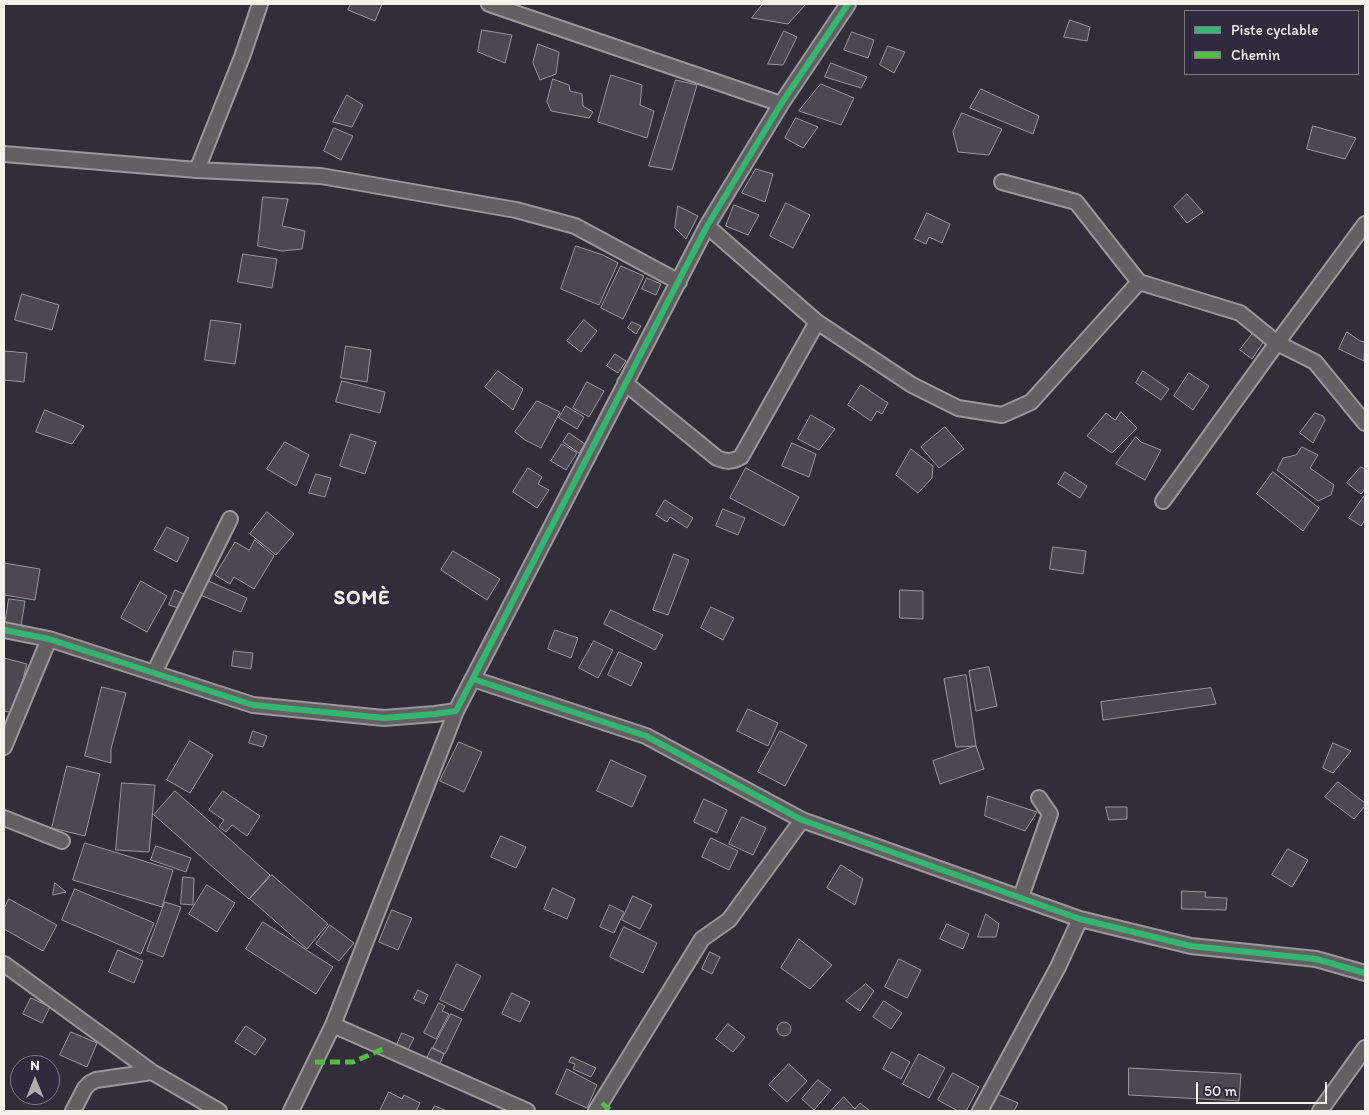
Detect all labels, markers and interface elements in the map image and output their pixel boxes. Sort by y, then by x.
legend [1184,10,1359,75]
text: Piste cyclable [1231,21,1318,39]
text: Chemin [1231,46,1280,64]
district label: SOMÈ [333,587,391,611]
north arrow [10,1055,60,1105]
text: N [30,1057,40,1074]
scale bar [1199,1072,1330,1104]
text: 50 m [1204,1082,1237,1100]

